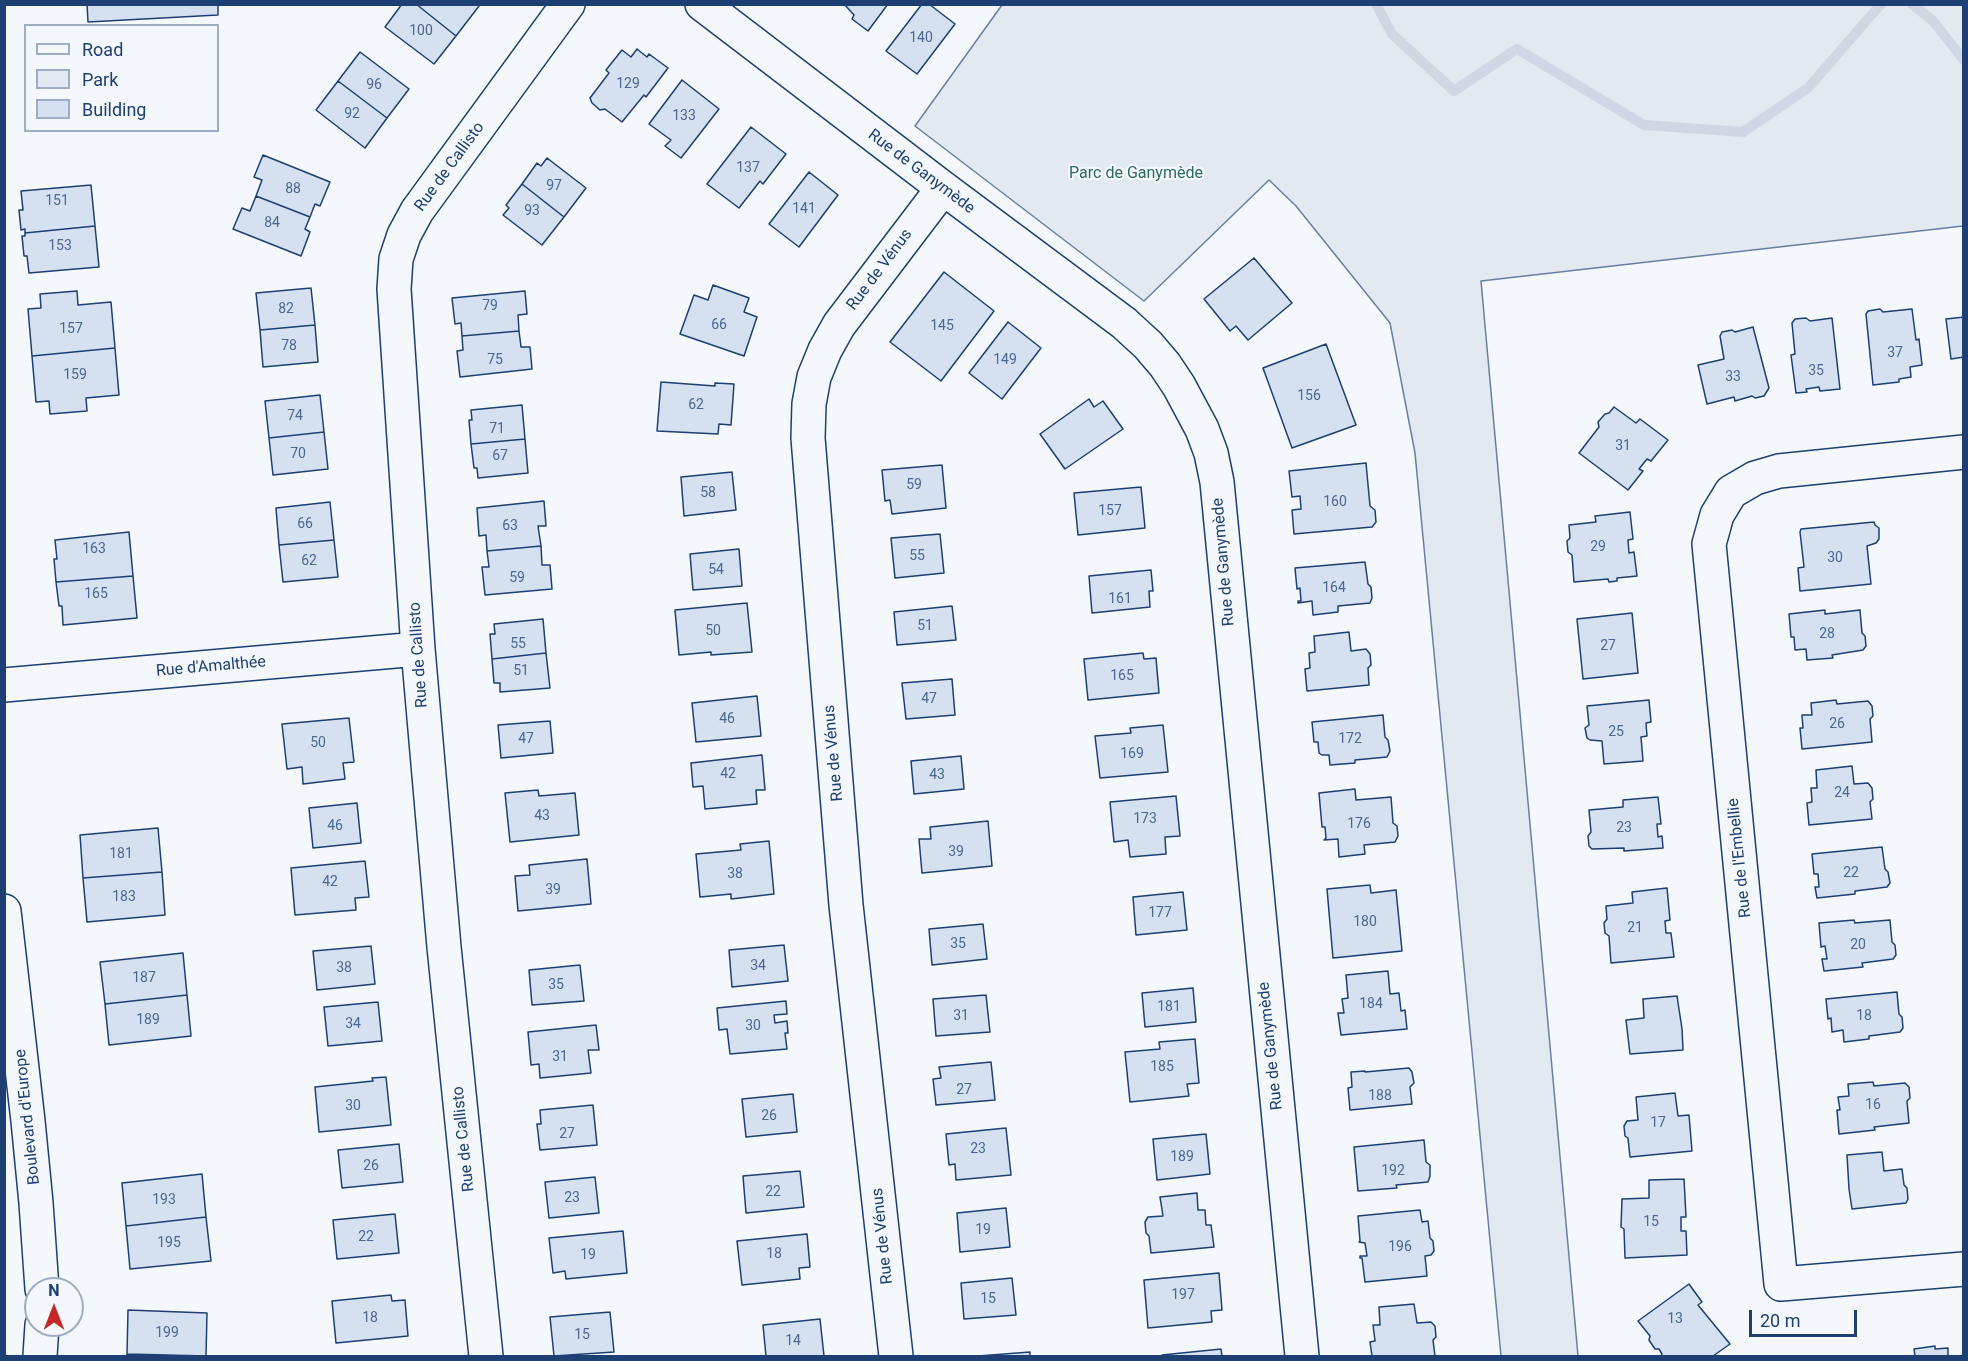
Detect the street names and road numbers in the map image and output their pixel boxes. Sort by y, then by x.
street label: Rue de Callisto [411,119,489,215]
street label: Rue de Ganymède [864,126,978,218]
street label: Rue de Vénus [843,226,917,314]
street label: Rue de Ganymède [1209,497,1239,627]
street label: Rue de Callisto [406,602,432,708]
street label: Rue d'Amalthée [155,653,267,681]
street label: Rue de Vénus [820,704,848,802]
street label: Rue de l'Embellie [1724,797,1756,919]
street label: Rue de Ganymède [1255,981,1287,1111]
street label: Boulevard d'Europe [11,1048,45,1186]
street label: Rue de Callisto [449,1085,479,1193]
street label: Rue de Vénus [868,1187,898,1285]

